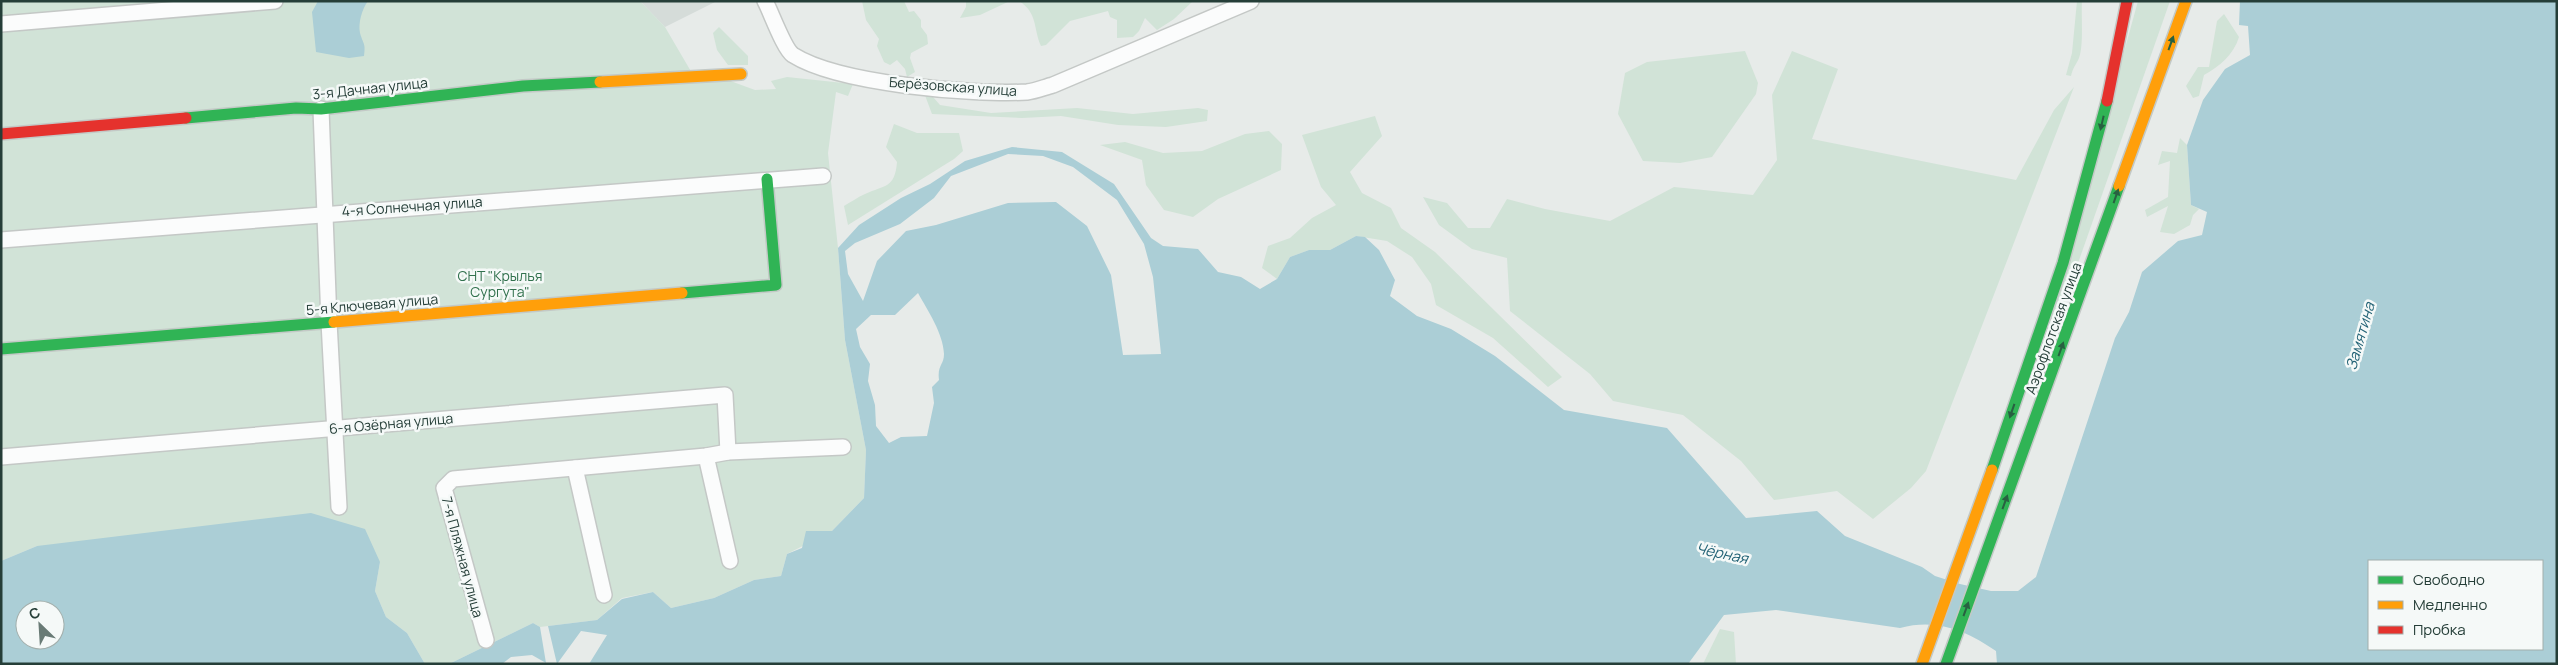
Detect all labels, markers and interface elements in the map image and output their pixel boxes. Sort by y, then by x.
one-way arrow [2168,35,2175,50]
street label: 3-я Дачная улица [311,72,429,104]
street label: Берёзовская улица [888,72,1018,100]
one-way arrow [2098,115,2106,131]
one-way arrow [2113,188,2120,203]
street label: 4-я Солнечная улица [341,192,483,220]
street label: Аэрофлотская улица [2020,259,2086,397]
park label: CНТ "Крылья Сургута" [457,266,543,301]
street label: 5-я Ключевая улица [305,289,439,319]
water label: Замятина [2340,299,2380,372]
one-way arrow [2057,341,2065,356]
one-way arrow [2007,404,2015,419]
street label: 6-я Озёрная улица [328,408,454,438]
street label: 7-я Пляжная улица [438,494,488,620]
one-way arrow [2002,494,2009,509]
water label: Чёрная [1694,537,1752,569]
legend [2368,560,2543,650]
text: Свободно [2413,569,2485,590]
text: Медленно [2413,594,2487,615]
north arrow [15,600,65,650]
one-way arrow [1962,601,1970,616]
text: С [26,602,43,624]
text: Пробка [2413,619,2466,640]

